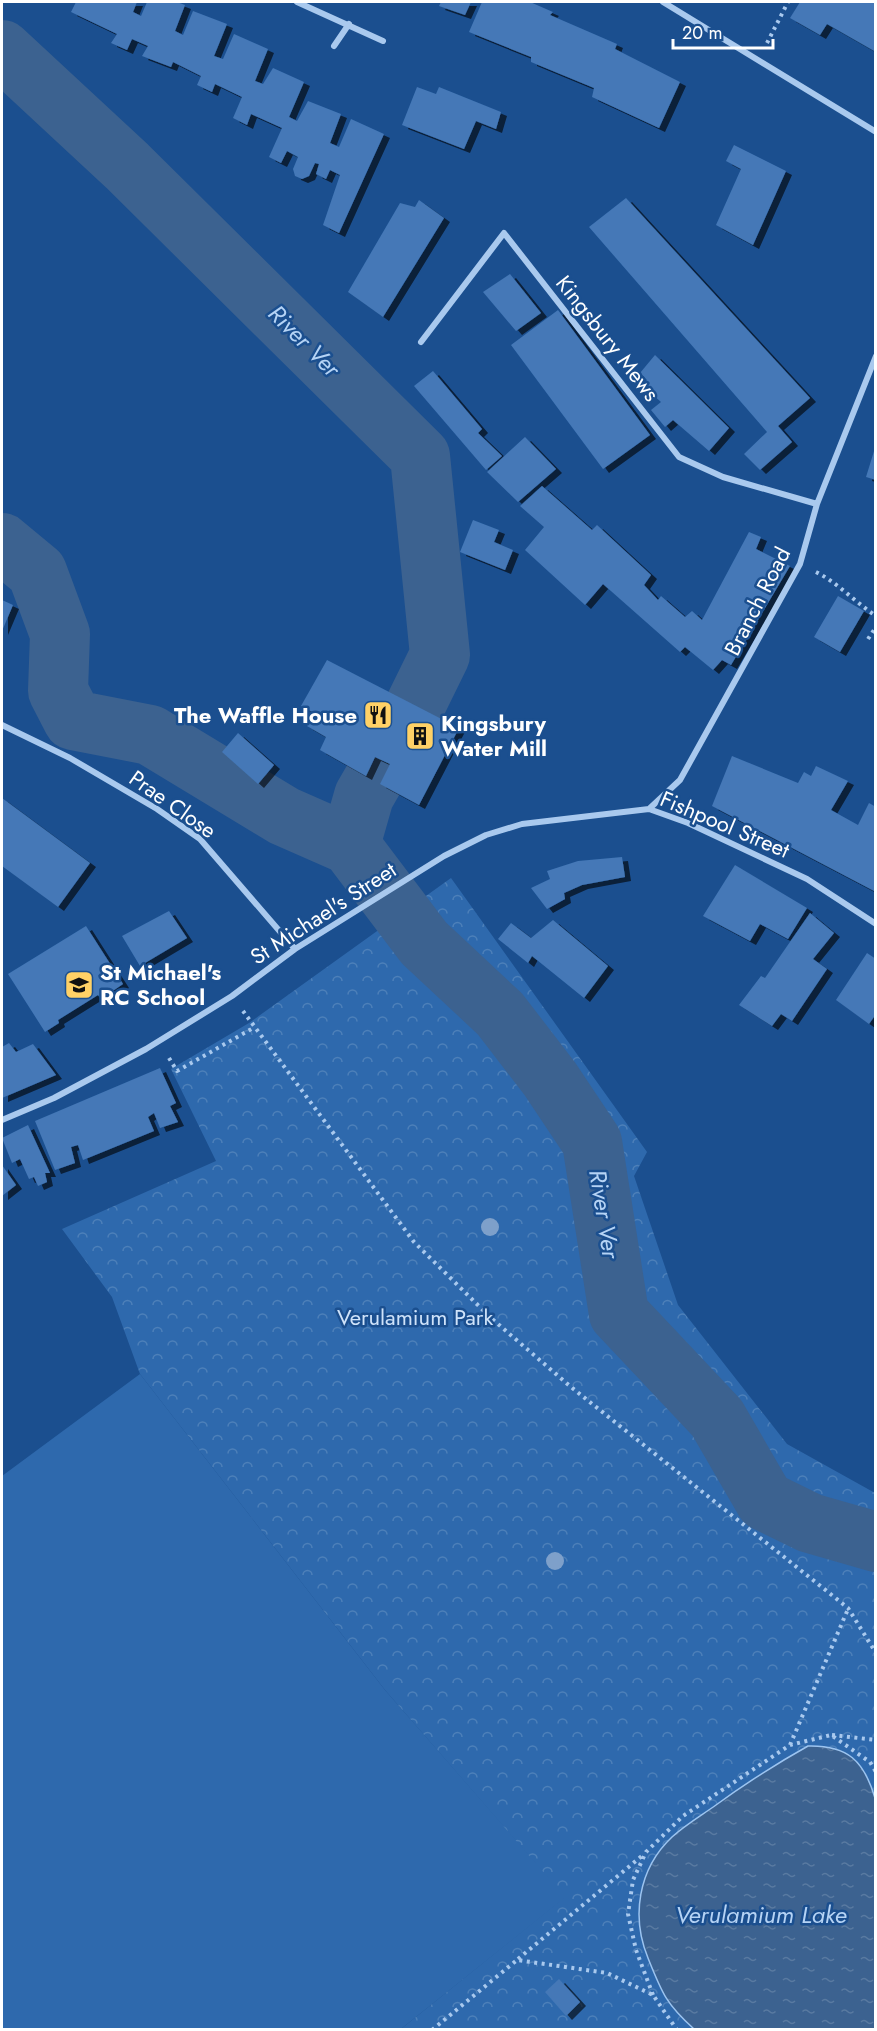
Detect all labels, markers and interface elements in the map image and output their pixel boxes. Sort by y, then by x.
scale bar [673,12,774,50]
text: 20 m [682,20,722,46]
street label: Kingsbury Mews [548,268,668,408]
water label: River Ver [260,297,350,386]
street label: Branch Road [716,541,798,661]
place label: The Waffle House [174,699,357,731]
restaurant icon: The Waffle House [362,699,394,731]
place label: Kingsbury Water Mill [441,707,547,764]
building icon: Kingsbury Water Mill [404,720,436,752]
street label: Prae Close [123,762,223,846]
street label: Fishpool Street [655,782,795,866]
street label: St Michael's Street [244,853,403,972]
place label: St Michael's RC School [100,956,221,1013]
school or university icon: St Michael's RC School [63,969,95,1001]
water label: River Ver [580,1167,629,1263]
park label: Verulamium Park [337,1301,493,1333]
water label: Verulamium Lake [675,1897,847,1932]

